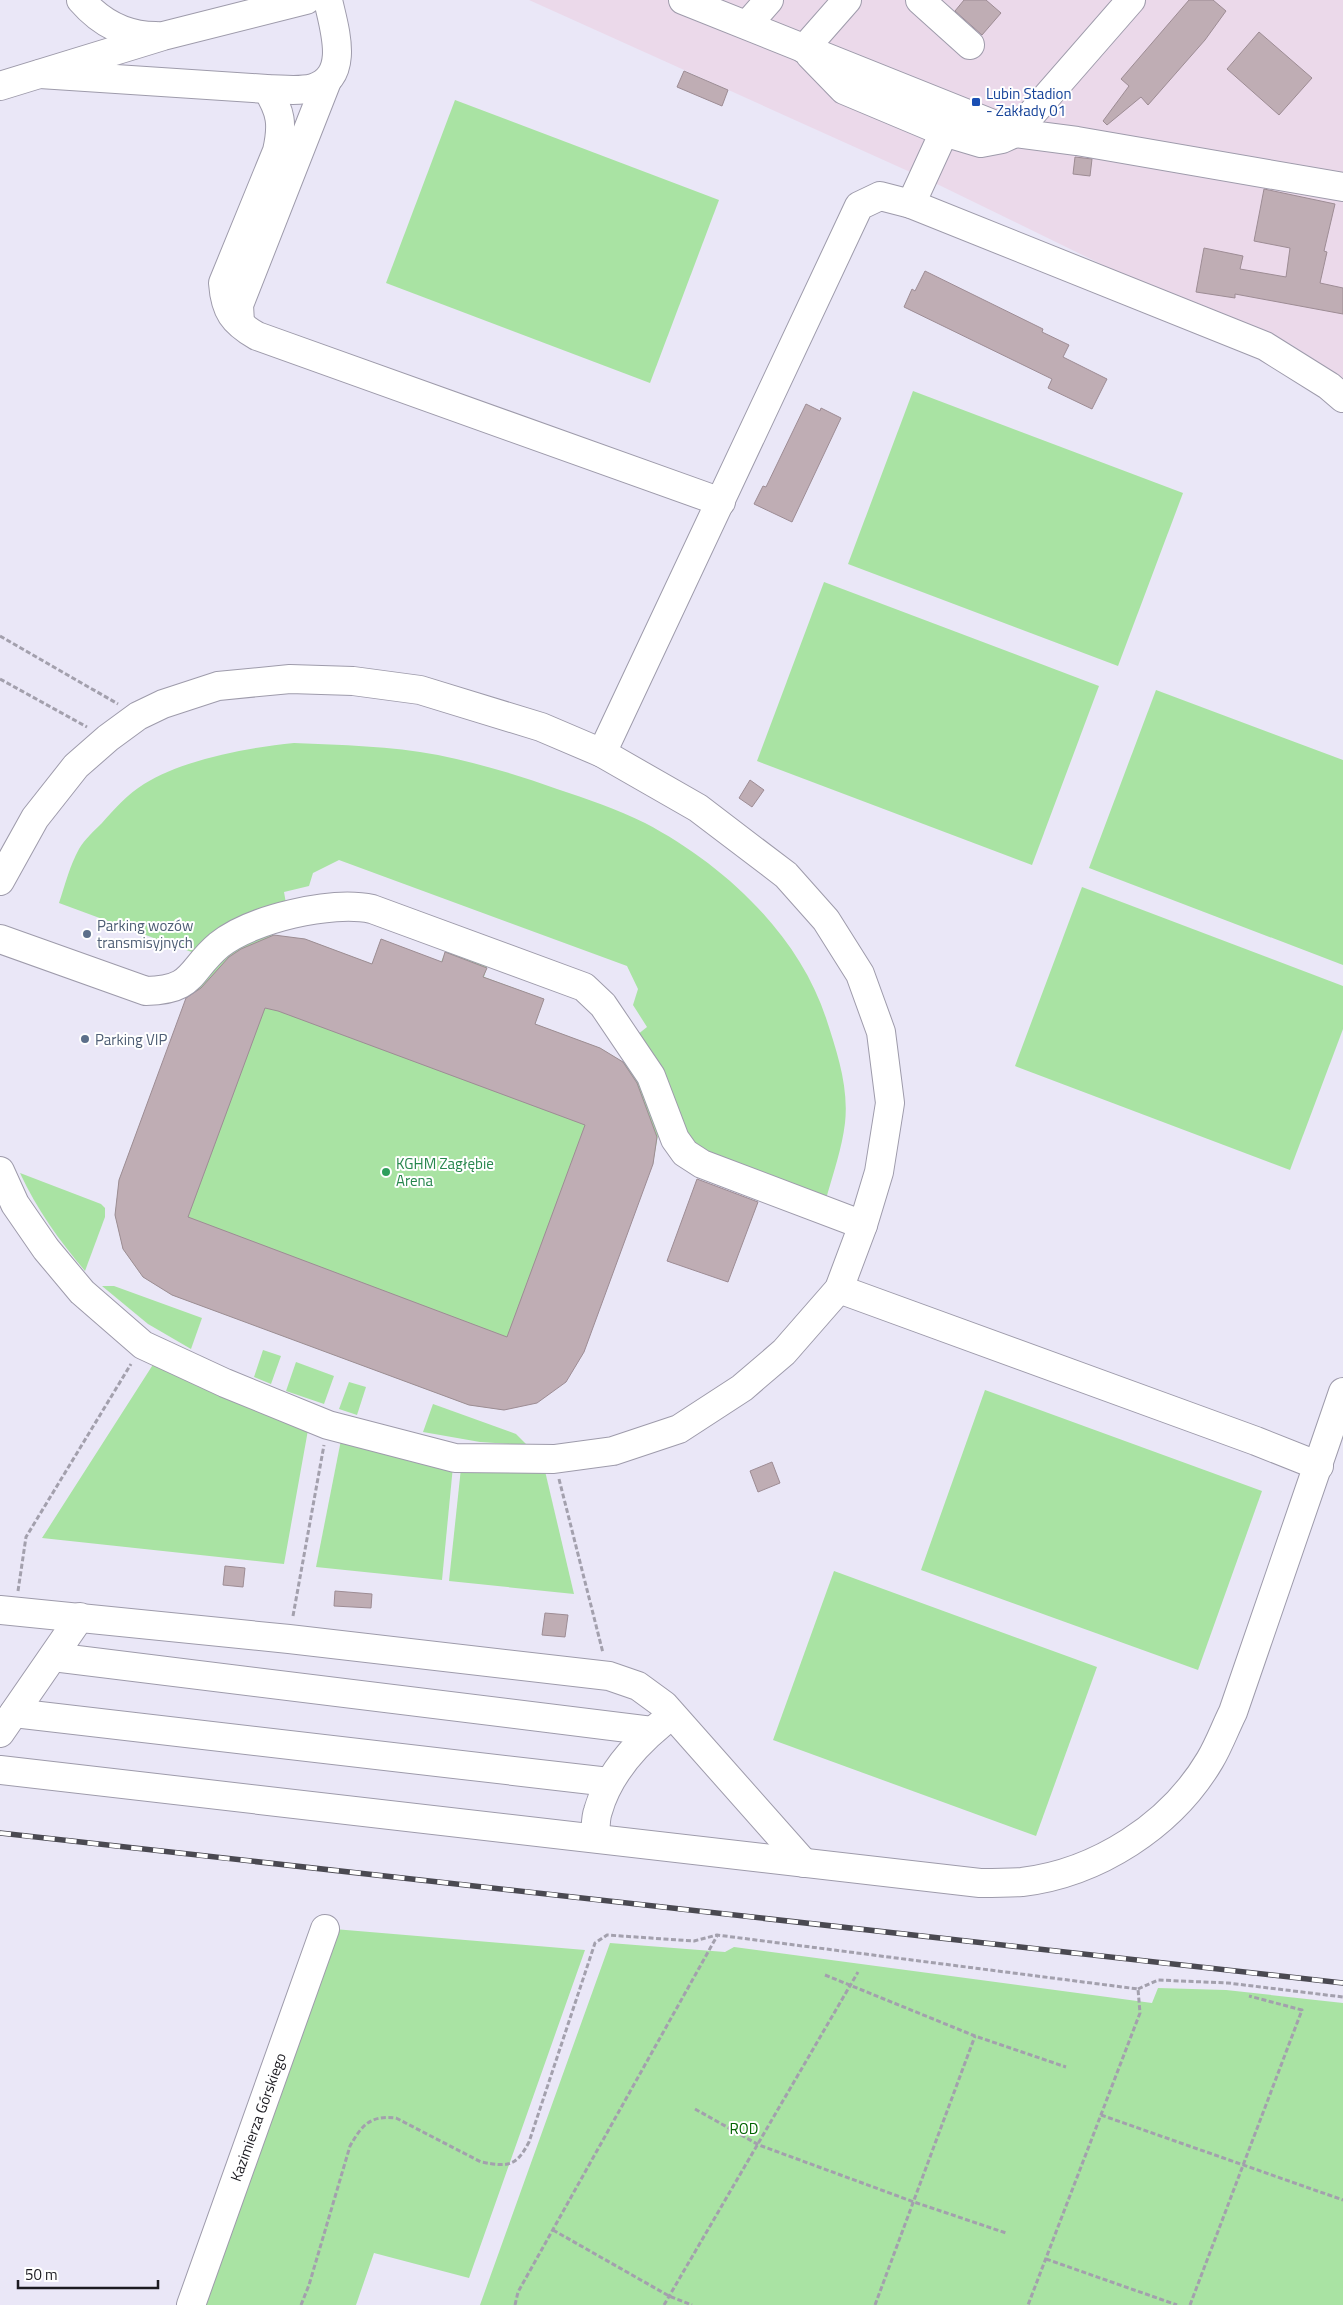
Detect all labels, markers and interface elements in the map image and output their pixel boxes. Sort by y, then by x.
place label: Lubin Stadion - Zakłady 01 [986,82,1072,122]
marker: Lubin Stadion - Zakłady 01 [970,96,982,108]
place label: Parking wozów transmisyjnych [97,914,193,954]
marker: Parking wozów transmisyjnych [81,928,93,940]
place label: Parking VIP [95,1028,167,1051]
marker: Parking VIP [79,1033,91,1045]
place label: KGHM Zagłębie Arena [396,1152,494,1192]
marker: KGHM Zagłębie Arena [380,1166,392,1178]
street label: Kazimierza Górskiego [224,2049,292,2185]
park label: ROD [730,2117,758,2140]
scale bar [18,2258,158,2290]
text: 50 m [25,2263,58,2286]

